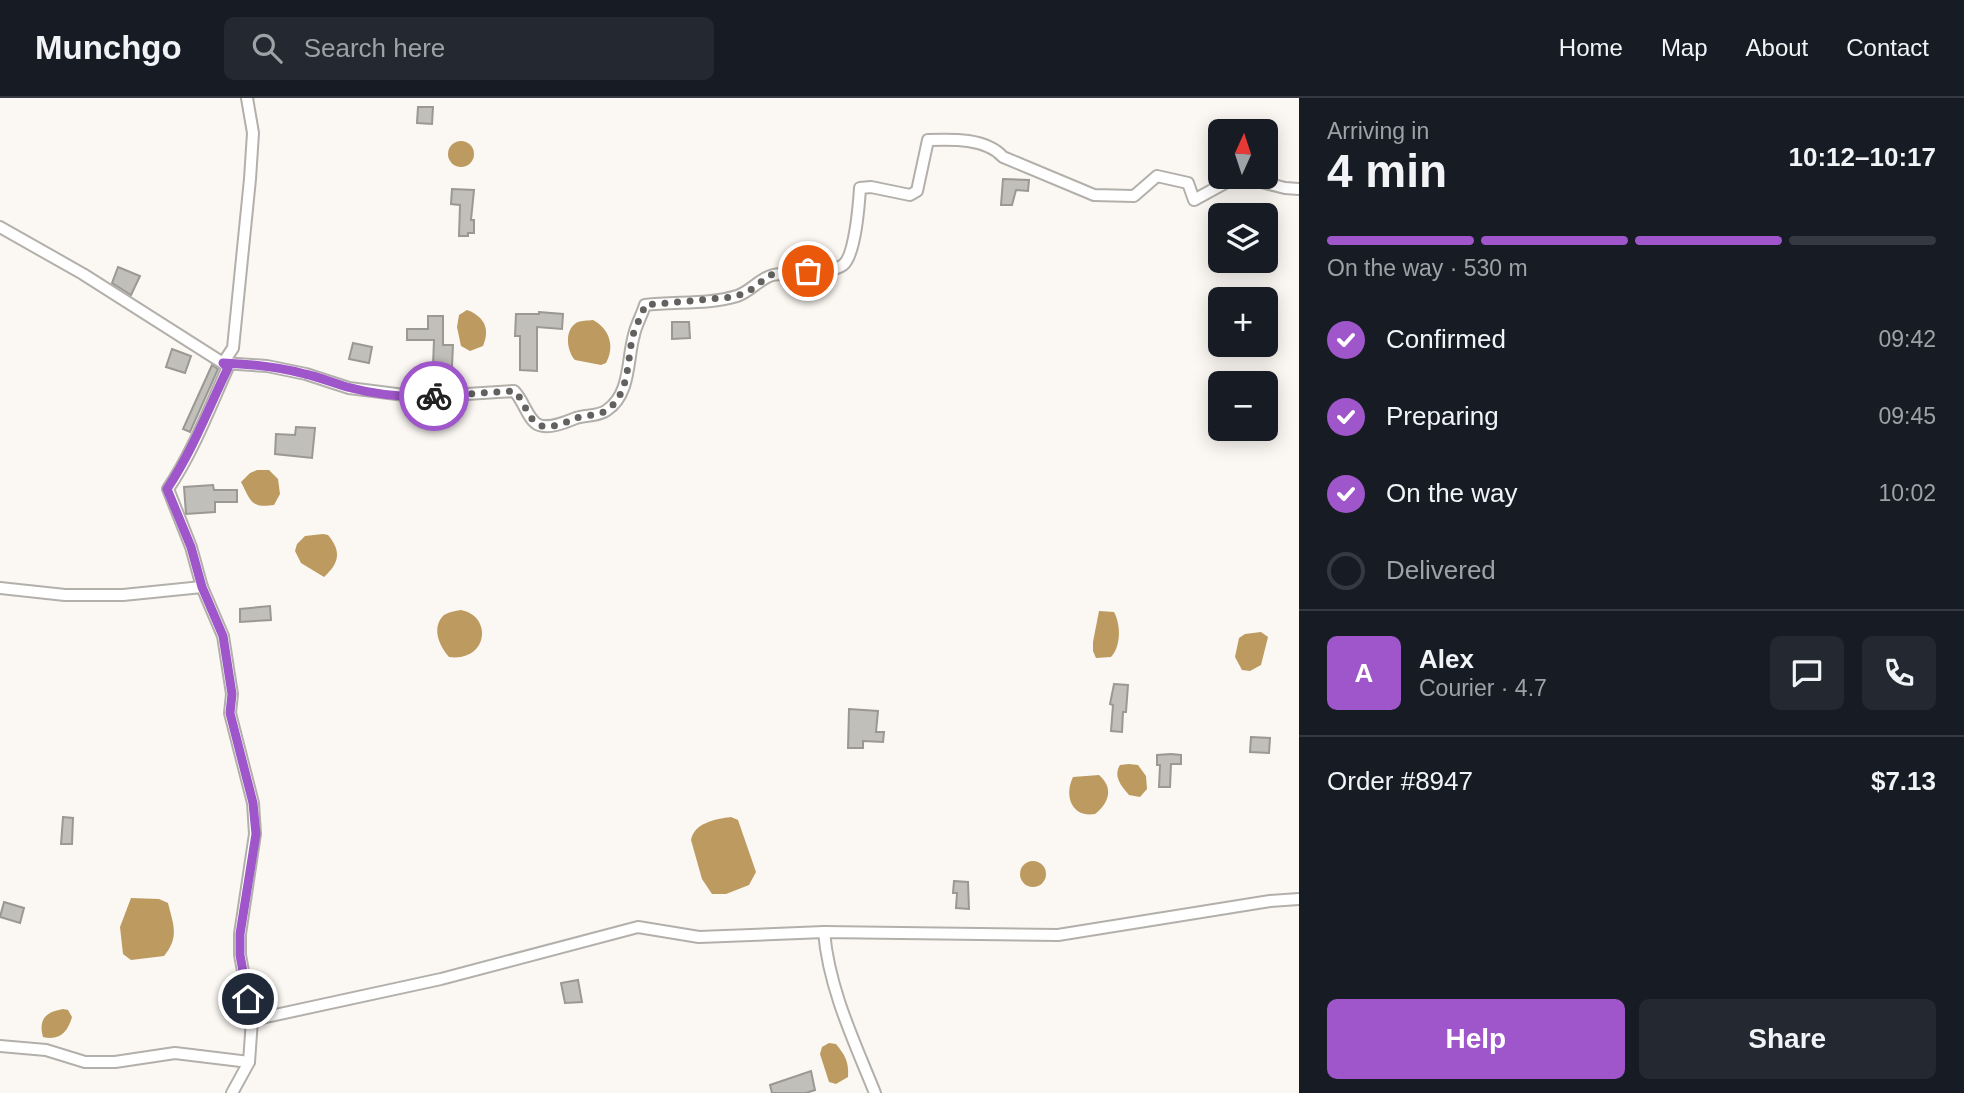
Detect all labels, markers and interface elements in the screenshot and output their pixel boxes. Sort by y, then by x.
search box [224,17,714,80]
text: Munchgo [35,29,182,66]
icon: search [248,29,286,67]
text: Search here [304,33,445,63]
text: Home [1559,34,1623,61]
text: Map [1661,34,1708,61]
text: About [1746,34,1808,61]
text: Contact [1846,34,1929,61]
text: Arriving in [1327,118,1429,144]
north arrow [1208,119,1278,189]
map controls [1208,119,1278,441]
text: 10:12–10:17 [1789,142,1936,172]
text: 4 min [1327,145,1447,197]
button: layers [1208,203,1278,273]
pin [778,241,838,301]
icon: bag [789,252,827,290]
text: On the way · 530 m [1327,255,1528,281]
button: + [1208,287,1278,357]
icon: check [1327,321,1365,359]
text: Confirmed [1386,324,1506,354]
text: 09:42 [1878,326,1936,352]
courier [399,361,469,431]
button: − [1208,371,1278,441]
icon: bike [415,377,453,415]
icon: check [1327,398,1365,436]
text: Preparing [1386,401,1499,431]
text: 09:45 [1878,403,1936,429]
icon: check [1327,475,1365,513]
text: On the way [1386,478,1518,508]
text: 10:02 [1878,480,1936,506]
text: Delivered [1386,555,1496,585]
button: chat [1770,636,1844,710]
button: phone [1862,636,1936,710]
text: Alex [1419,644,1474,674]
text: A [1355,658,1373,688]
text: Courier · 4.7 [1419,675,1547,701]
text: Order #8947 [1327,766,1473,796]
text: $7.13 [1871,766,1936,796]
pin [218,969,278,1029]
icon: home [229,980,267,1018]
button: Help [1327,999,1625,1079]
button: Share [1639,999,1936,1079]

